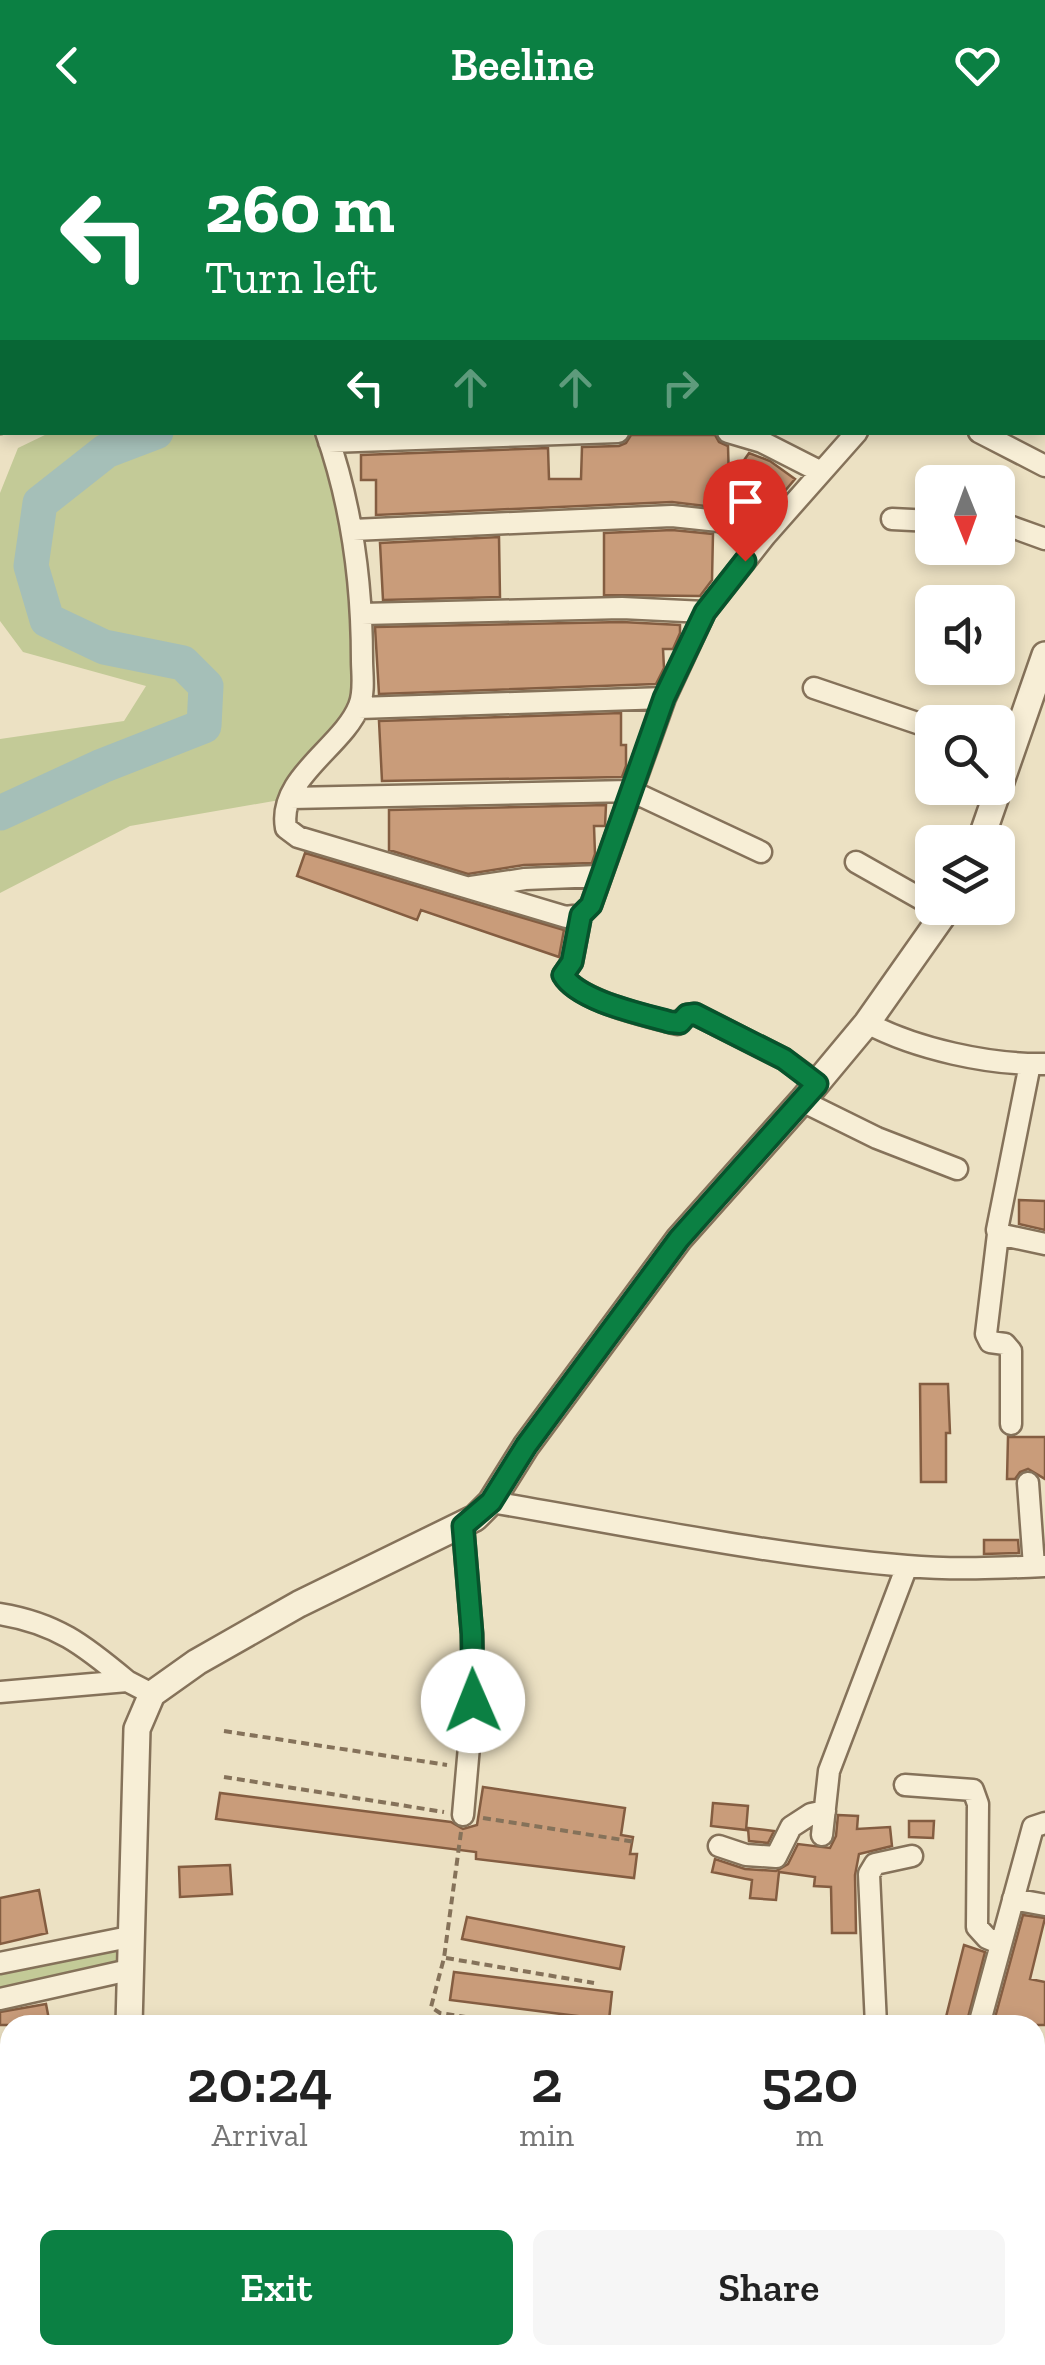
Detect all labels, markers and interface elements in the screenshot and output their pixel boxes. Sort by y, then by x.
icon: back [40,38,95,93]
text: Beeline [450,38,595,92]
icon: heart [950,38,1005,93]
text: 260 m [205,166,395,250]
icon: left [40,170,170,300]
text: Turn left [205,251,377,305]
icon: left [338,360,393,415]
icon: ahead [443,360,498,415]
icon: ahead [548,360,603,415]
icon: right [653,360,708,415]
pin [703,459,788,562]
north arrow [915,465,1015,565]
map controls [915,465,1015,925]
icon: arrive [718,474,773,529]
button: sound [915,585,1015,685]
button: search [915,705,1015,805]
button: layers [915,825,1015,925]
position arrow [421,1649,525,1753]
text: 20:24 [187,2045,333,2117]
text: 2 [531,2045,563,2117]
text: 520 [761,2045,858,2117]
text: Arrival [211,2116,308,2154]
text: min [519,2116,574,2154]
text: m [796,2116,823,2154]
button: Exit [40,2230,513,2345]
button: Share [533,2230,1005,2345]

